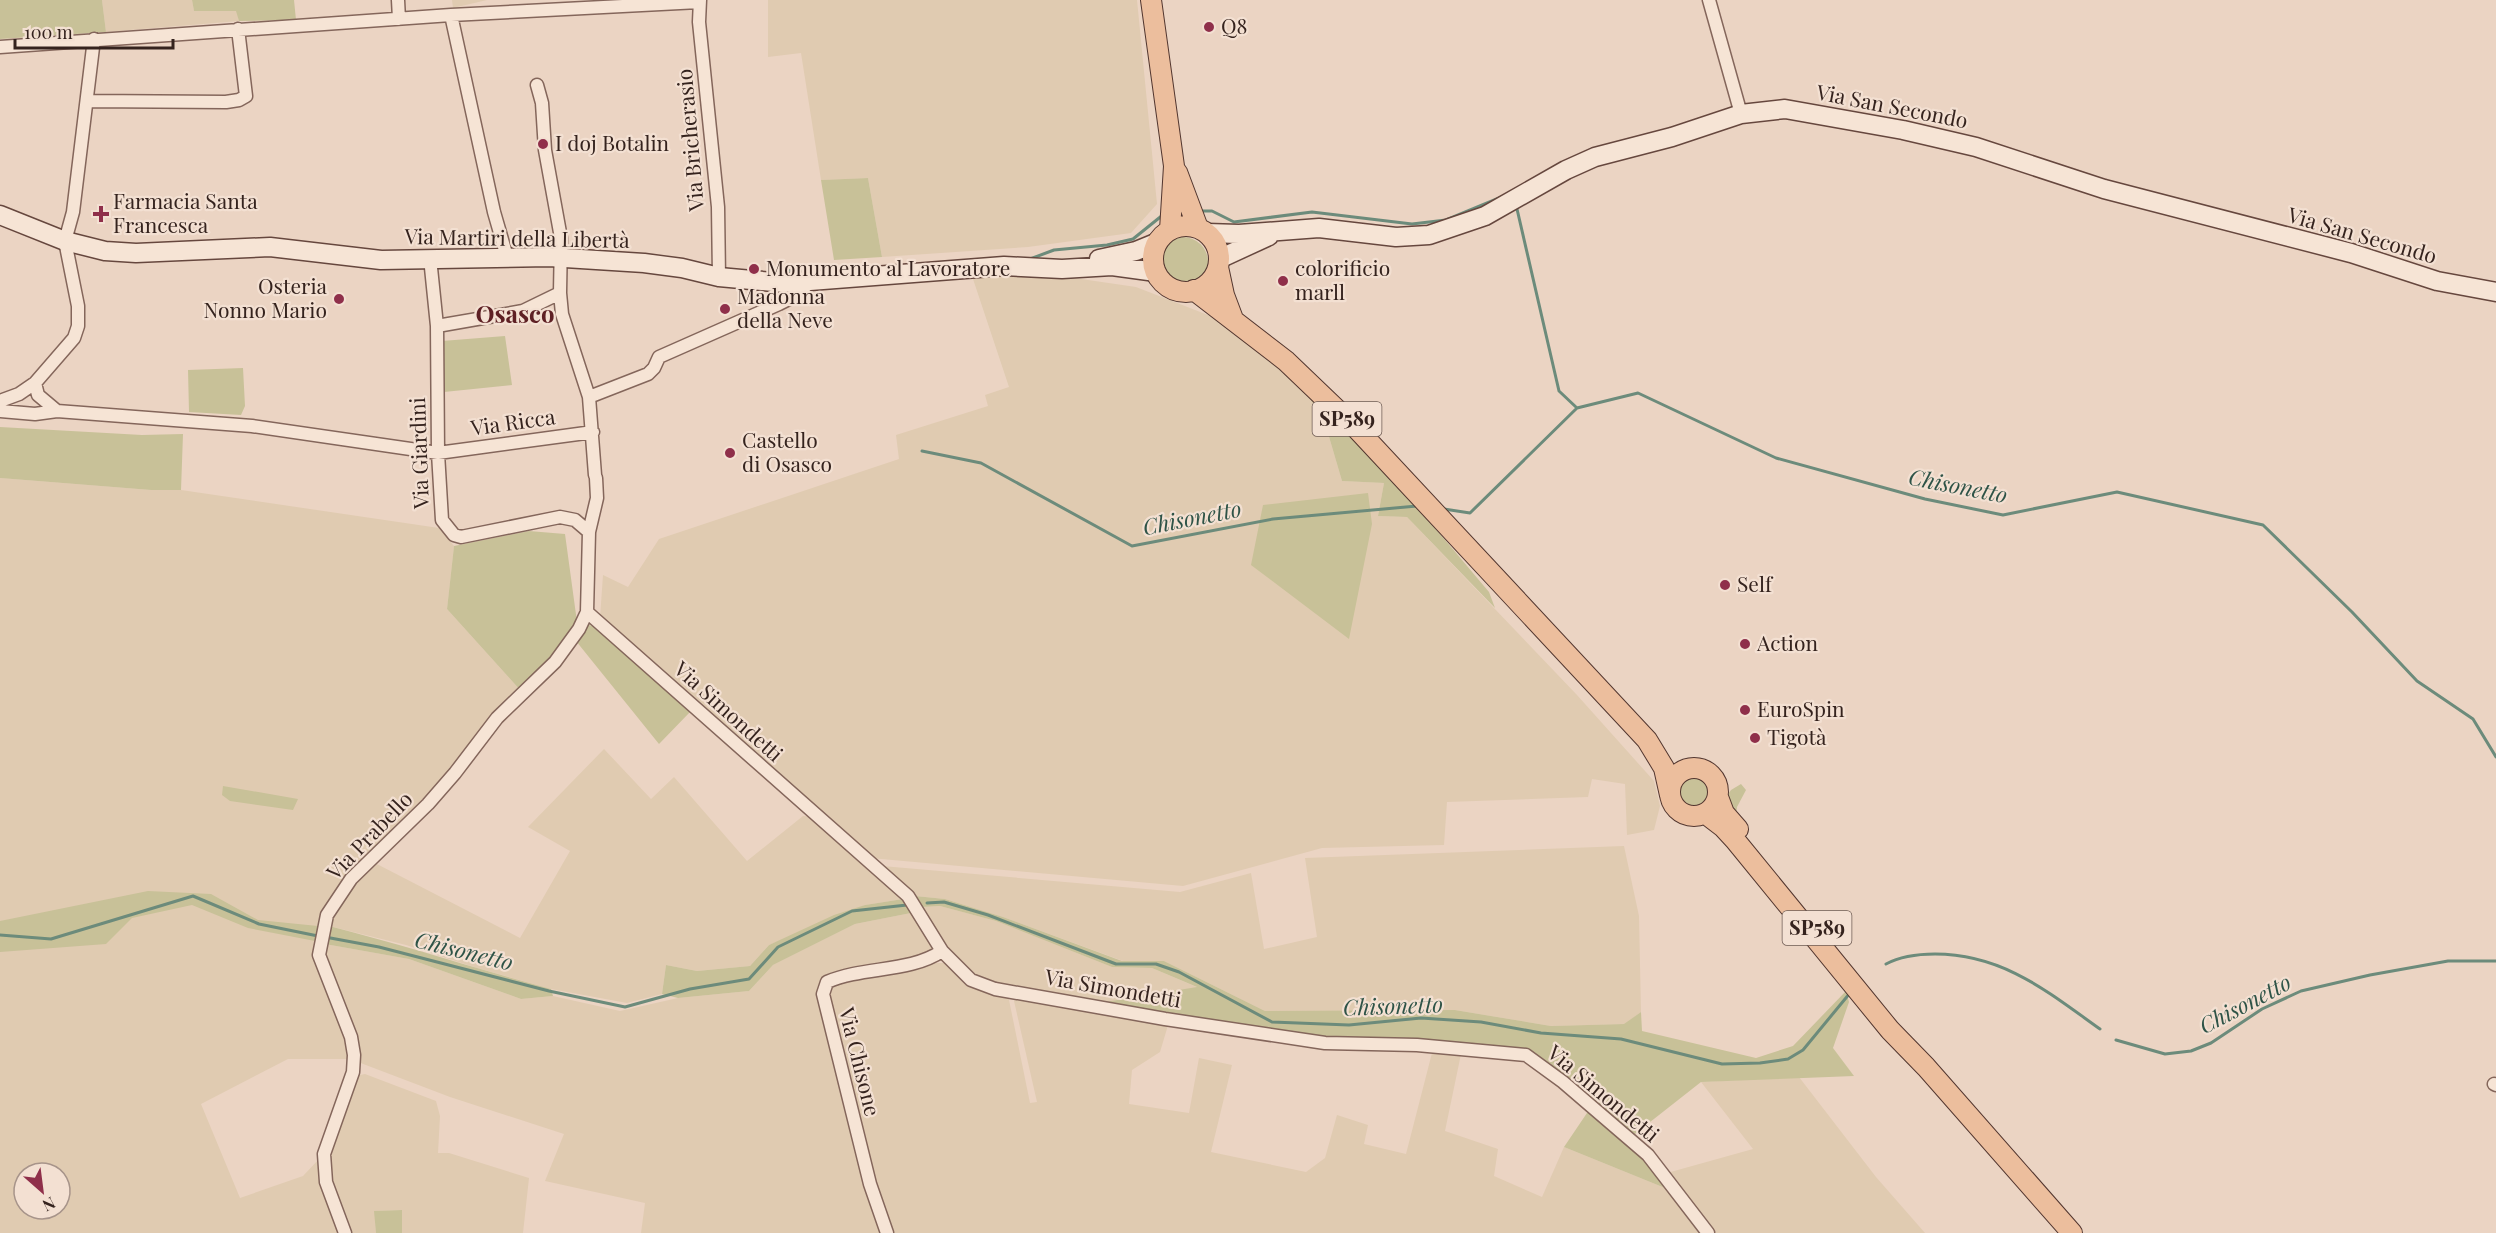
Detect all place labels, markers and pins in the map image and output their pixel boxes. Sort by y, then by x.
place label: Q8 [1221,11,1247,39]
marker: Q8 [1202,20,1216,34]
place label: I doj Botalin [555,128,670,156]
marker: I doj Botalin [536,137,550,151]
place label: Farmacia Santa Francesca [113,186,258,238]
marker: Farmacia Santa Francesca [94,207,108,221]
place label: Monumento al Lavoratore [766,253,1010,281]
place label: colorificio marll [1295,253,1390,305]
marker: Monumento al Lavoratore [747,262,761,276]
place label: Osteria Nonno Mario [204,271,328,323]
marker: colorificio marll [1276,274,1290,288]
place label: Madonna della Neve [737,281,833,333]
marker: Osteria Nonno Mario [332,292,346,306]
marker: Madonna della Neve [718,302,732,316]
place label: Castello di Osasco [742,425,832,477]
marker: Castello di Osasco [723,446,737,460]
place label: Self [1737,569,1774,597]
marker: Self [1718,578,1732,592]
place label: Action [1756,628,1819,656]
marker: Action [1738,637,1752,651]
place label: EuroSpin [1757,694,1845,722]
marker: EuroSpin [1738,703,1752,717]
place label: Tigotà [1767,722,1827,750]
marker: Tigotà [1748,731,1762,745]

